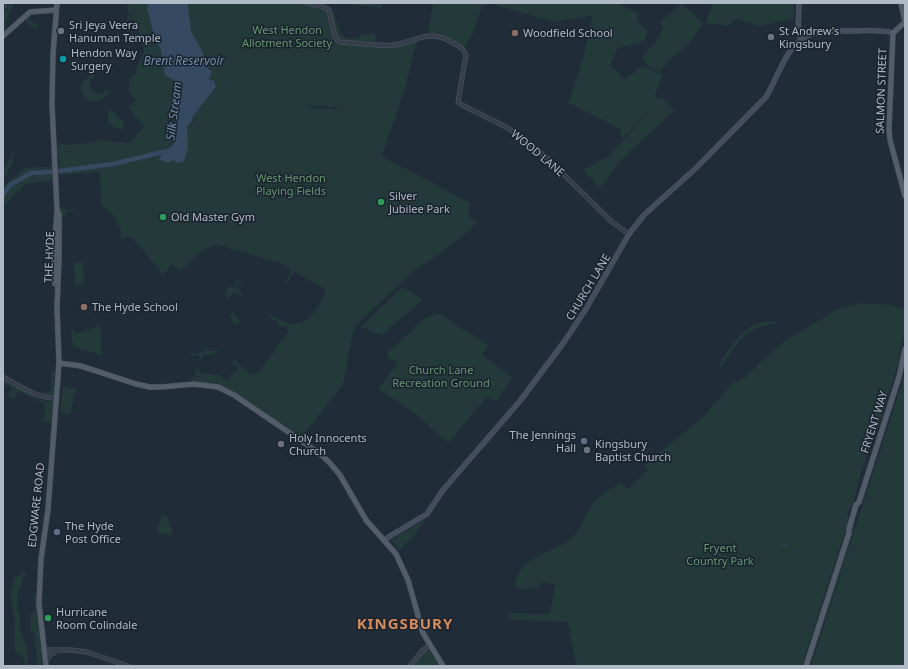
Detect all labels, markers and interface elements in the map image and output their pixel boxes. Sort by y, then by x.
place label: Sri Jeya Veera Hanuman Temple [69,17,161,45]
park label: West Hendon Allotment Society [242,22,332,50]
place label: St Andrew's Kingsbury [779,23,839,51]
place label: Woodfield School [523,25,613,40]
marker: Sri Jeya Veera Hanuman Temple [56,26,66,36]
marker: Woodfield School [510,28,520,38]
marker: St Andrew's Kingsbury [766,32,776,42]
place label: Hendon Way Surgery [71,45,137,73]
street label: SALMON STREET [872,48,889,134]
water label: Brent Reservoir [144,52,226,69]
marker: Hendon Way Surgery [58,54,68,64]
water label: Silk Stream [161,81,186,141]
street label: WOOD LANE [508,126,568,179]
park label: West Hendon Playing Fields [256,170,326,198]
place label: Silver Jubilee Park [388,188,450,216]
marker: Silver Jubilee Park [376,197,386,207]
place label: Old Master Gym [171,209,255,224]
marker: Old Master Gym [158,212,168,222]
street label: THE HYDE [40,231,57,283]
street label: CHURCH LANE [562,251,613,323]
place label: The Hyde School [92,299,178,314]
marker: The Hyde School [79,302,89,312]
park label: Church Lane Recreation Ground [392,362,490,390]
street label: FRYENT WAY [856,388,891,455]
place label: The Jennings Hall [510,427,576,455]
place label: Holy Innocents Church [289,430,367,458]
marker: The Jennings Hall [579,436,589,446]
place label: Kingsbury Baptist Church [595,436,671,464]
marker: Holy Innocents Church [276,439,286,449]
marker: Kingsbury Baptist Church [582,445,592,455]
street label: EDGWARE ROAD [24,462,47,548]
place label: The Hyde Post Office [65,518,121,546]
marker: The Hyde Post Office [52,527,62,537]
park label: Fryent Country Park [686,540,754,568]
place label: Hurricane Room Colindale [56,604,137,632]
marker: Hurricane Room Colindale [43,613,53,623]
district label: KINGSBURY [357,613,453,633]

